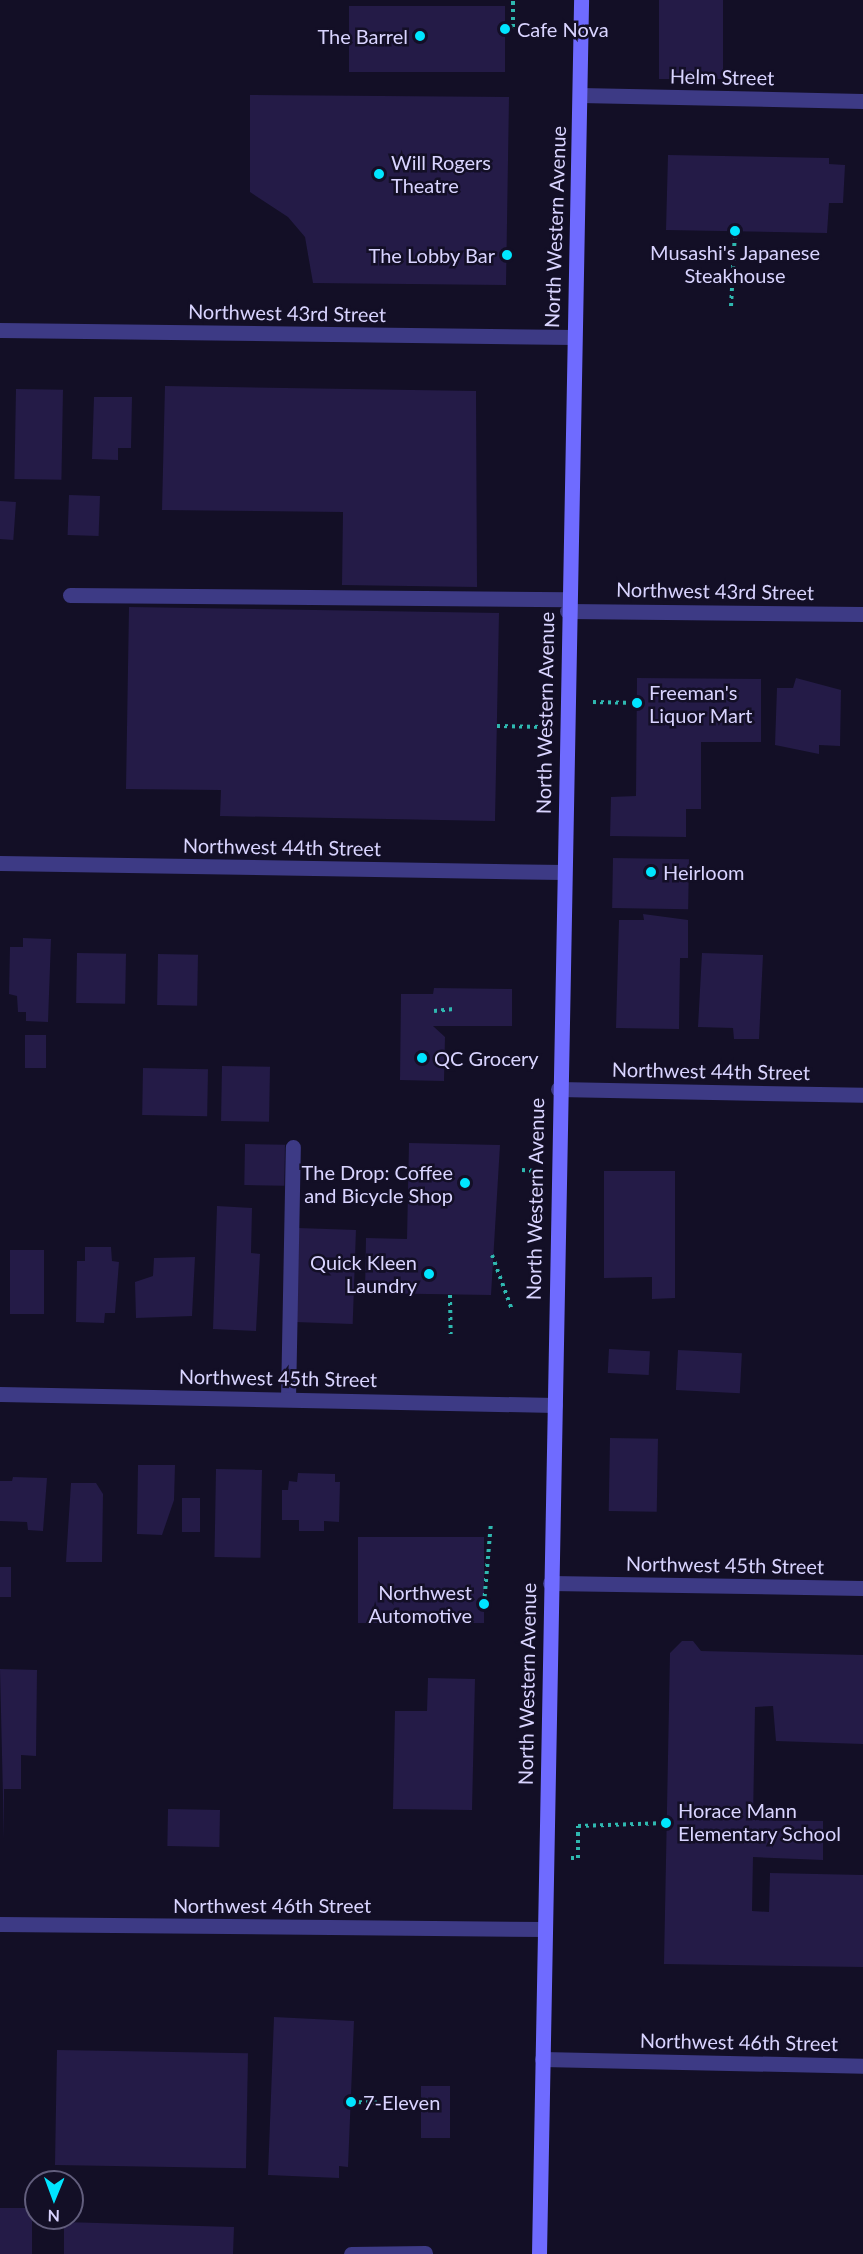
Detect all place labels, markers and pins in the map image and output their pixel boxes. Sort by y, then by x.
place label: Cafe Nova [517,17,609,41]
marker: Cafe Nova [498,22,512,36]
place label: The Barrel [317,24,408,48]
marker: The Barrel [413,29,427,43]
place label: Will Rogers Theatre [391,150,491,197]
marker: Will Rogers Theatre [372,167,386,181]
marker: Musashi's Japanese Steakhouse [728,224,742,238]
place label: Musashi's Japanese Steakhouse [650,240,820,287]
place label: The Lobby Bar [368,243,495,267]
marker: The Lobby Bar [500,248,514,262]
place label: Freeman's Liquor Mart [649,680,753,727]
marker: Freeman's Liquor Mart [630,696,644,710]
place label: Heirloom [663,860,744,884]
marker: Heirloom [644,865,658,879]
place label: QC Grocery [434,1046,539,1070]
marker: QC Grocery [415,1051,429,1065]
place label: The Drop: Coffee and Bicycle Shop [302,1160,453,1207]
marker: The Drop: Coffee and Bicycle Shop [458,1176,472,1190]
place label: Quick Kleen Laundry [310,1250,417,1297]
marker: Quick Kleen Laundry [422,1267,436,1281]
place label: Northwest Automotive [369,1580,472,1627]
marker: Northwest Automotive [477,1597,491,1611]
place label: Horace Mann Elementary School [678,1799,841,1846]
marker: Horace Mann Elementary School [659,1816,673,1830]
place label: 7-Eleven [363,2090,440,2114]
marker: 7-Eleven [344,2095,358,2109]

